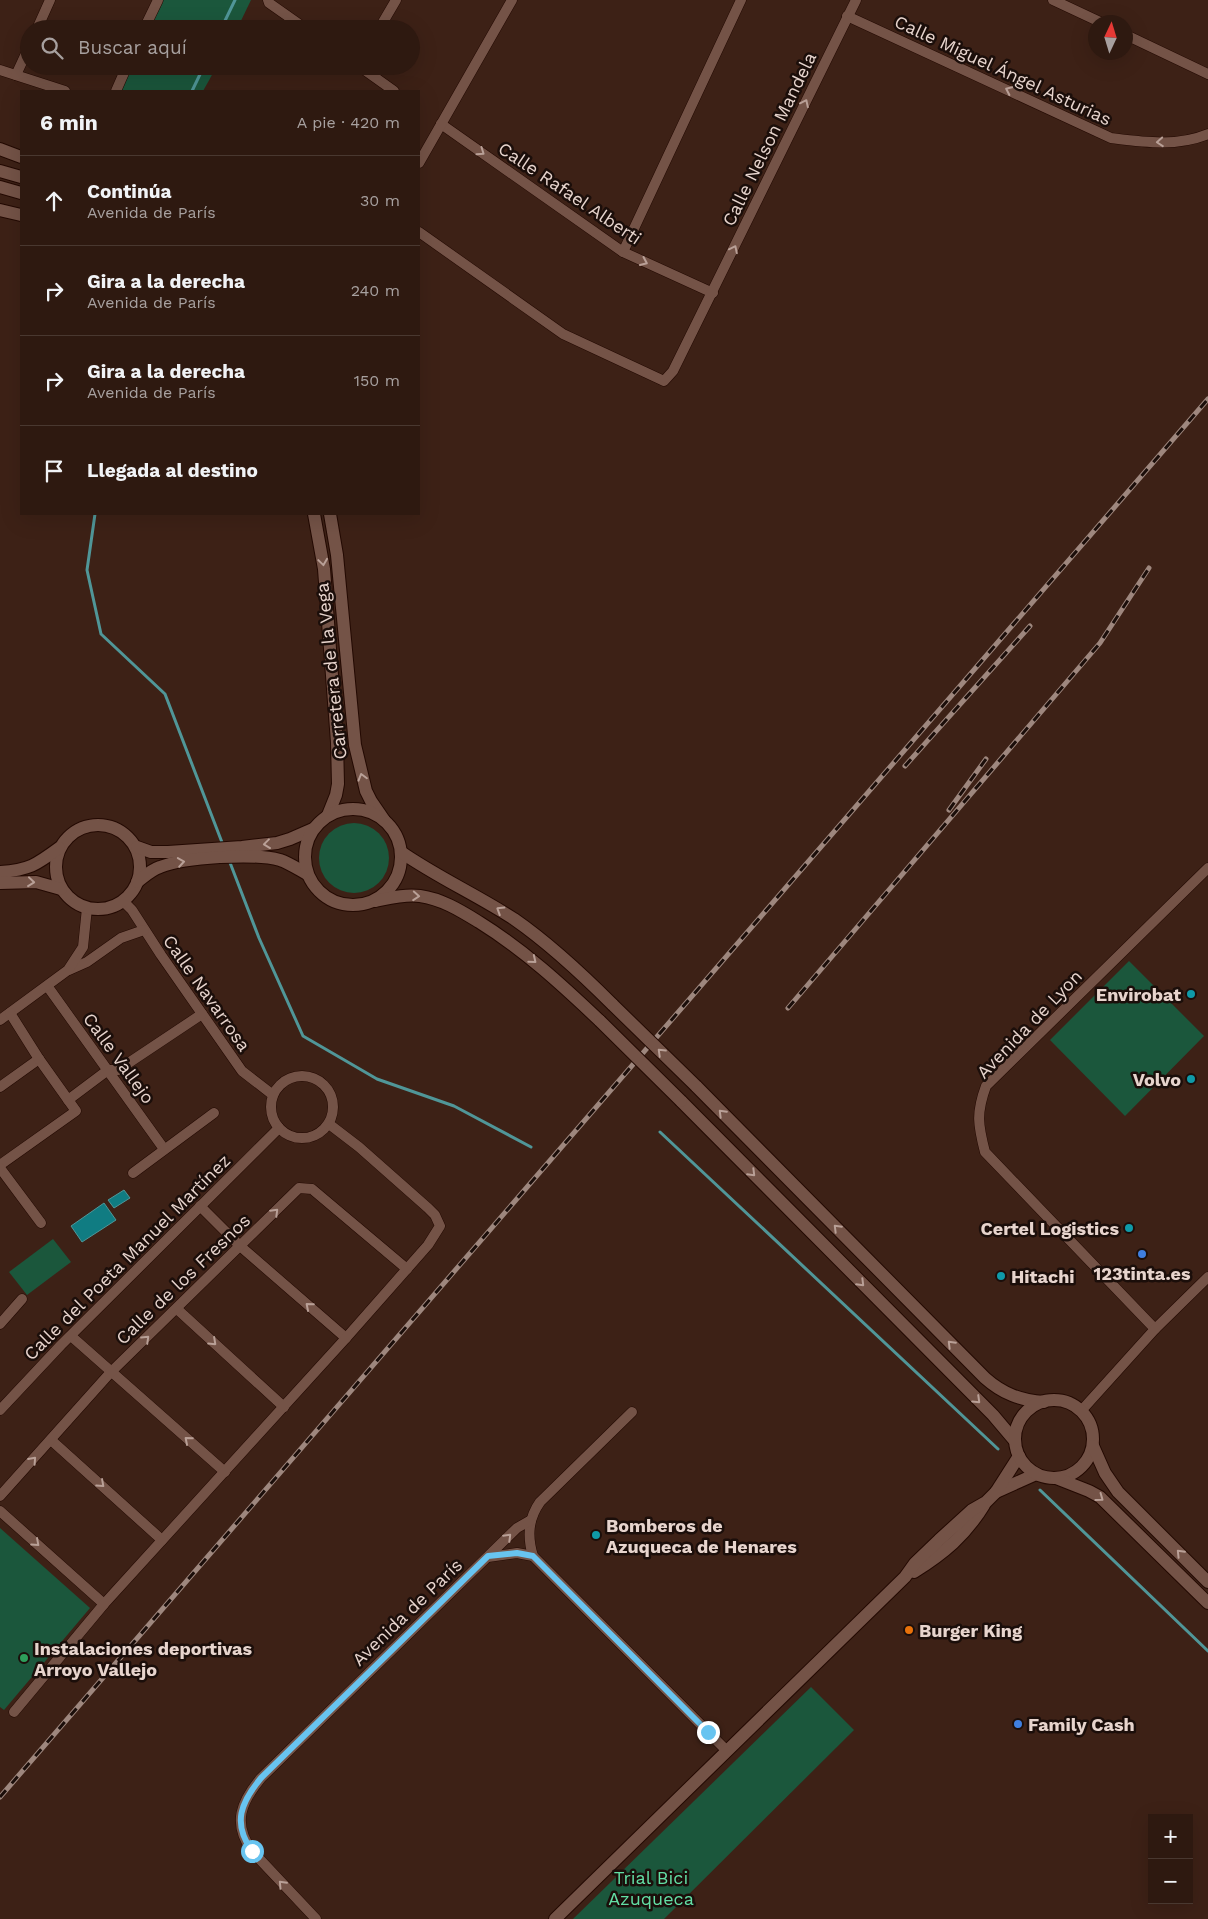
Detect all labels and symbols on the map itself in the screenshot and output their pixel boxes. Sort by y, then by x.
street label: Calle Miguel Ángel Asturias [891,10,1115,130]
north arrow [1088,15,1133,60]
street label: Calle Nelson Mandela [718,49,820,229]
one-way arrow [1005,86,1014,97]
one-way arrow [799,99,809,108]
street label: Calle Rafael Alberti [495,137,645,249]
one-way arrow [1156,137,1164,148]
one-way arrow [475,146,485,155]
one-way arrow [728,245,738,254]
one-way arrow [639,256,648,266]
one-way arrow [317,557,327,566]
street label: Carretera de la Vega [311,582,351,760]
one-way arrow [357,773,367,782]
one-way arrow [262,838,270,849]
one-way arrow [177,857,185,868]
one-way arrow [27,876,35,887]
one-way arrow [412,891,420,902]
one-way arrow [496,907,505,917]
street label: Calle Navarrosa [159,931,255,1055]
one-way arrow [527,954,536,962]
street label: Avenida de Lyon [972,966,1086,1082]
place label: Envirobat [1096,984,1181,1005]
marker: Envirobat [1185,988,1197,1000]
street label: Calle Vallejo [79,1008,159,1108]
one-way arrow [658,1049,667,1058]
place label: Volvo [1133,1069,1181,1090]
marker: Volvo [1185,1073,1197,1085]
one-way arrow [719,1109,728,1118]
street label: Calle del Poeta Manuel Martínez [20,1150,234,1364]
one-way arrow [746,1167,755,1176]
street label: Calle de los Fresnos [112,1209,254,1349]
one-way arrow [269,1209,278,1218]
place label: Certel Logistics [981,1218,1119,1239]
marker: Certel Logistics [1123,1222,1135,1234]
one-way arrow [834,1225,843,1234]
marker: 123tinta.es [1136,1248,1148,1260]
place label: 123tinta.es [1093,1263,1191,1284]
place label: Hitachi [1011,1266,1075,1287]
marker: Hitachi [995,1270,1007,1282]
one-way arrow [855,1277,864,1286]
one-way arrow [306,1303,315,1312]
one-way arrow [140,1336,149,1345]
one-way arrow [207,1336,216,1345]
one-way arrow [948,1340,957,1349]
one-way arrow [971,1394,980,1403]
one-way arrow [184,1437,193,1446]
one-way arrow [27,1457,36,1466]
one-way arrow [95,1478,104,1487]
one-way arrow [1094,1492,1104,1501]
place label: Bomberos de Azuqueca de Henares [606,1515,797,1557]
marker: Bomberos de Azuqueca de Henares [590,1529,602,1541]
one-way arrow [502,1534,511,1543]
one-way arrow [31,1537,40,1546]
one-way arrow [1176,1550,1185,1559]
street label: Avenida de París [348,1554,466,1670]
place label: Burger King [919,1620,1023,1641]
marker: Burger King [903,1624,915,1636]
place label: Instalaciones deportivas Arroyo Vallejo [34,1638,253,1680]
marker: Instalaciones deportivas Arroyo Vallejo [18,1652,30,1664]
place label: Family Cash [1028,1714,1135,1735]
marker: Family Cash [1012,1718,1024,1730]
route end [697,1721,720,1744]
route start [241,1840,264,1863]
park label: Trial Bici Azuqueca [608,1867,694,1909]
one-way arrow [279,1880,288,1889]

